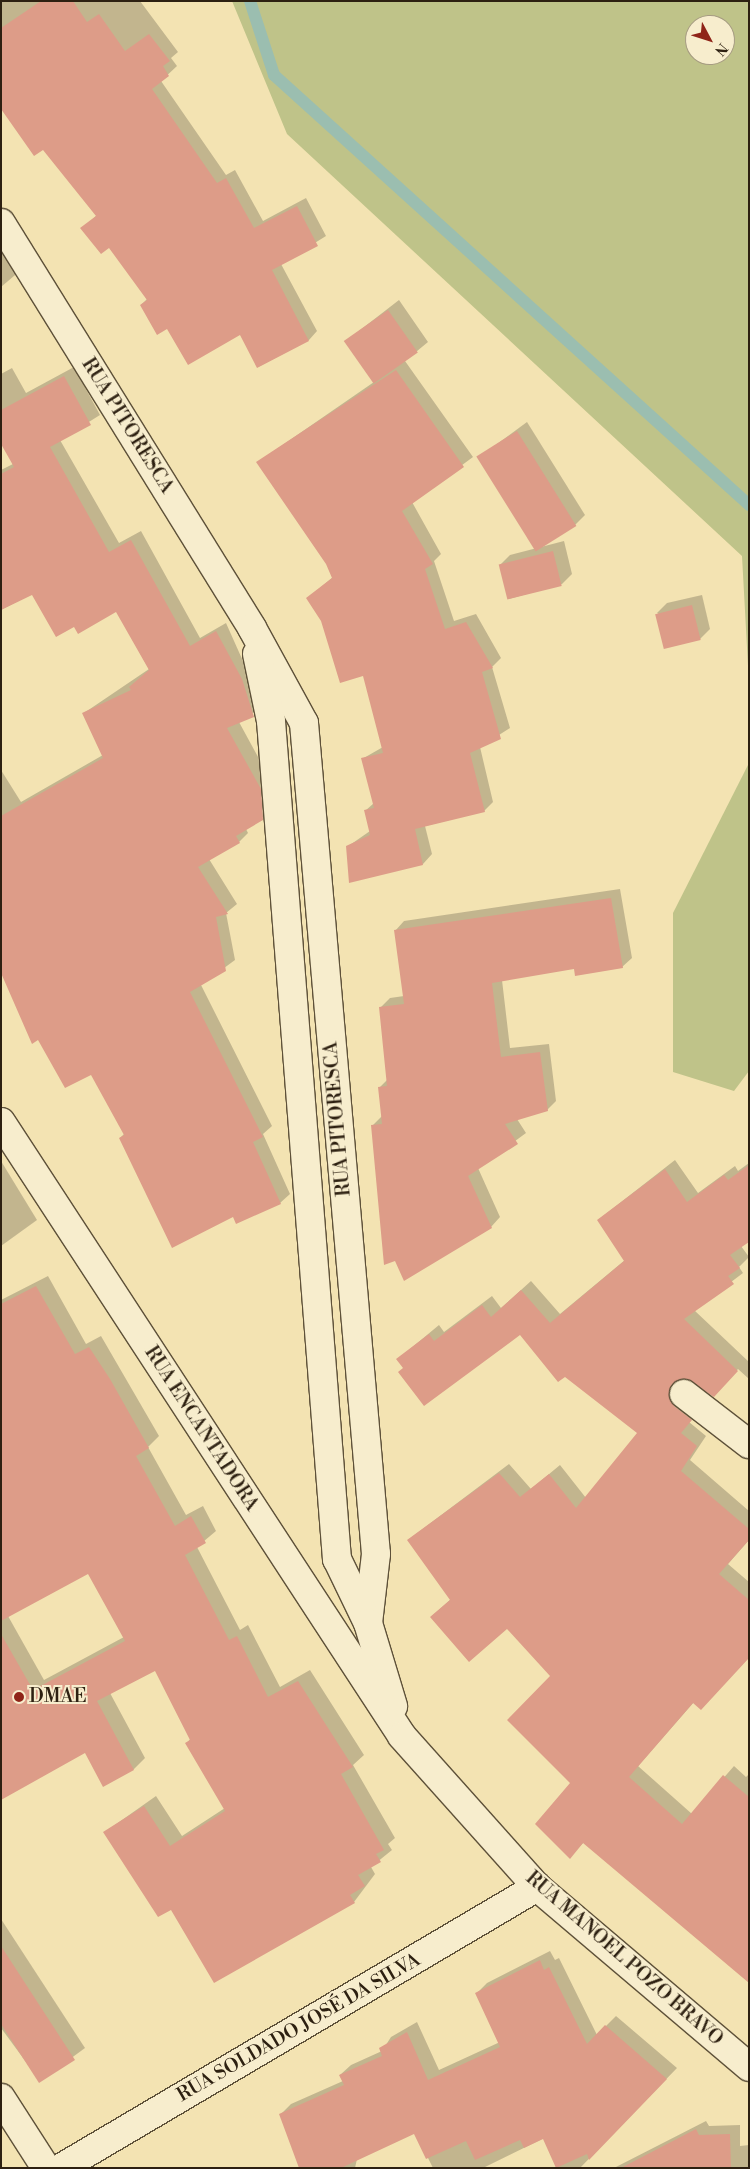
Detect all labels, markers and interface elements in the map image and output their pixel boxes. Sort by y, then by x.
north arrow [685,15,735,65]
text: N [710,39,731,59]
street label: RUA PITORESCA [76,354,178,498]
street label: RUA PITORESCA [320,1041,356,1197]
street label: RUA ENCANTADORA [139,1342,263,1516]
place label: DMAE [29,1686,87,1708]
marker: DMAE [13,1691,25,1703]
street label: RUA MANOEL POZO BRAVO [521,1867,727,2051]
street label: RUA SOLDADO JOSÉ DA SILVA [173,1949,425,2107]

